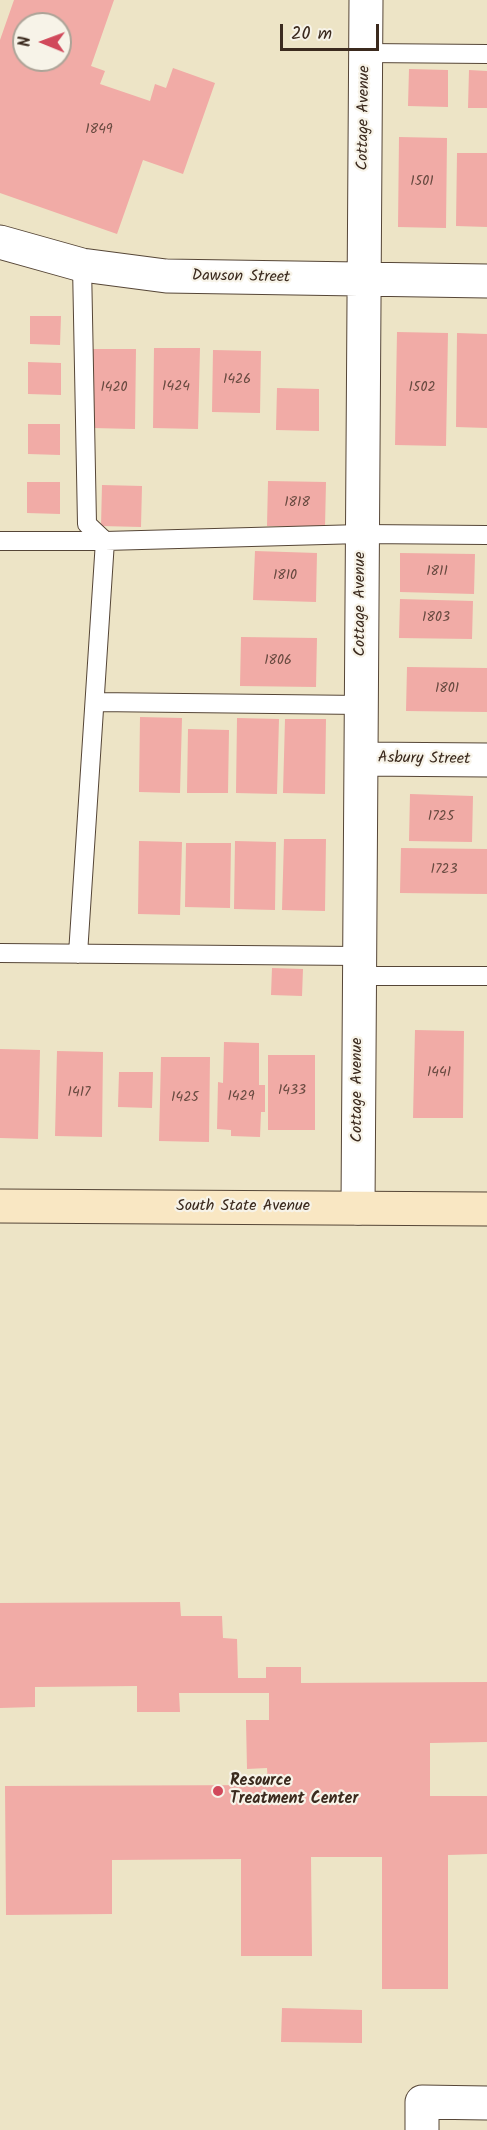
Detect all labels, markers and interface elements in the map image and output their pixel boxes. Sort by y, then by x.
north arrow [12,12,72,72]
scale bar [283,12,382,50]
text: 20 m [291,20,332,49]
text: N [13,36,38,47]
street label: Cottage Avenue [354,65,376,171]
house number: 1849 [85,123,113,139]
house number: 1501 [410,175,434,191]
street label: Dawson Street [192,268,290,288]
house number: 1426 [223,373,251,389]
house number: 1424 [162,380,190,396]
house number: 1420 [100,381,128,397]
house number: 1502 [408,381,436,397]
house number: 1818 [284,496,310,512]
street label: Cottage Avenue [351,551,371,657]
house number: 1811 [426,565,448,581]
house number: 1810 [273,569,297,585]
house number: 1803 [422,611,450,627]
house number: 1806 [264,654,292,670]
house number: 1801 [435,682,459,698]
street label: Asbury Street [378,750,470,770]
house number: 1725 [428,810,454,826]
house number: 1723 [431,863,457,879]
street label: Cottage Avenue [348,1037,368,1143]
house number: 1441 [427,1066,451,1082]
house number: 1433 [278,1084,306,1100]
house number: 1417 [68,1086,90,1102]
house number: 1429 [227,1090,255,1106]
house number: 1425 [171,1091,199,1107]
street label: South State Avenue [176,1197,310,1217]
place label: Resource Treatment Center [230,1772,358,1810]
marker: Resource Treatment Center [211,1784,225,1798]

